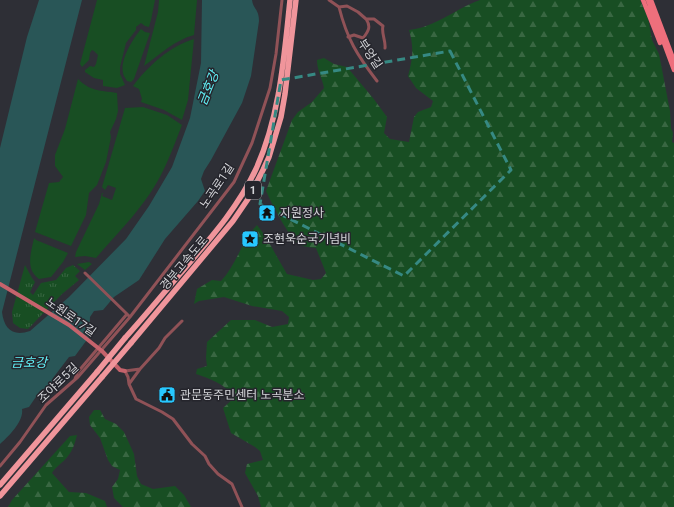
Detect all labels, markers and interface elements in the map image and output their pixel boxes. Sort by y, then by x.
street label: 부엉길 [355,36,385,72]
water label: 금호강 [194,67,222,107]
street label: 노곡로1길 [197,161,237,211]
road number: 1 [245,181,261,199]
temple icon: 지원정사 [257,203,277,223]
place label: 지원정사 [280,206,324,220]
place icon: 조현욱순국기념비 [240,229,260,249]
place label: 조현욱순국기념비 [263,232,351,246]
street label: 경부고속도로 [157,233,211,293]
street label: 노원로17길 [43,295,99,339]
water label: 금호강 [11,355,49,370]
street label: 조야로5길 [35,360,81,406]
public building icon: 관문동주민센터 노곡분소 [157,385,177,405]
place label: 관문동주민센터 노곡분소 [180,388,304,402]

